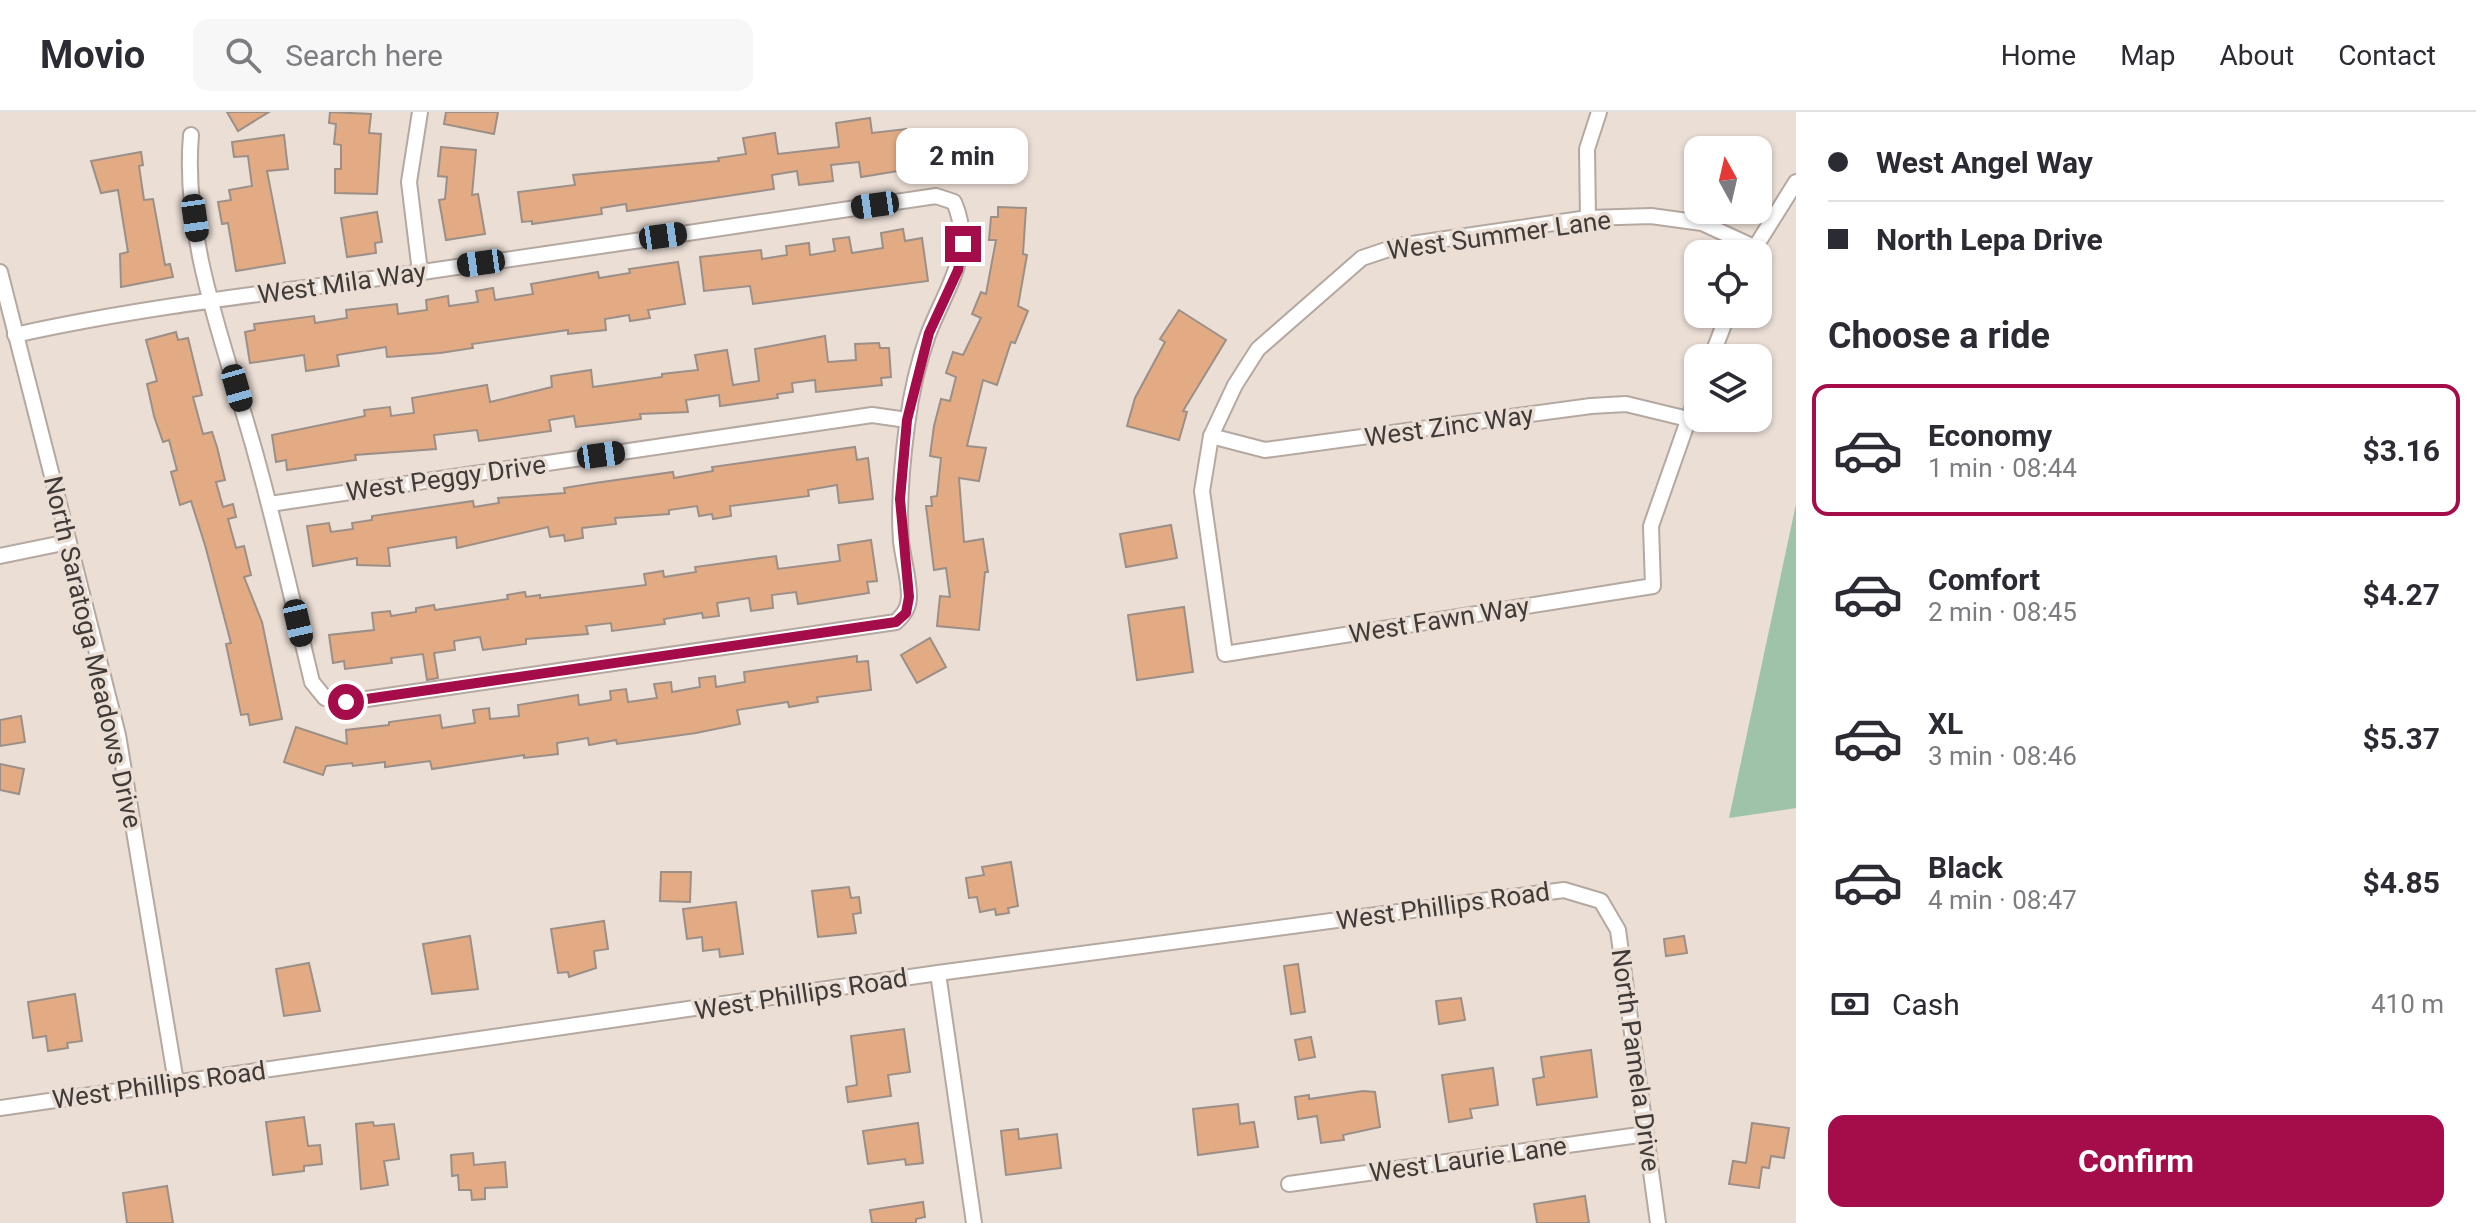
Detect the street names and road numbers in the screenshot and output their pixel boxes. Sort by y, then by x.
street label: West Summer Lane [1385,204,1613,266]
street label: West Mila Way [256,256,428,310]
street label: West Zinc Way [1363,399,1535,453]
street label: West Peggy Drive [344,449,548,507]
street label: North Saratoga Meadows Drive [38,473,148,831]
street label: West Fawn Way [1347,591,1531,649]
street label: West Phillips Road [1334,876,1552,936]
street label: North Pamela Drive [1606,947,1666,1173]
street label: West Phillips Road [692,962,910,1026]
street label: West Phillips Road [50,1055,268,1115]
street label: West Laurie Lane [1367,1130,1569,1188]

